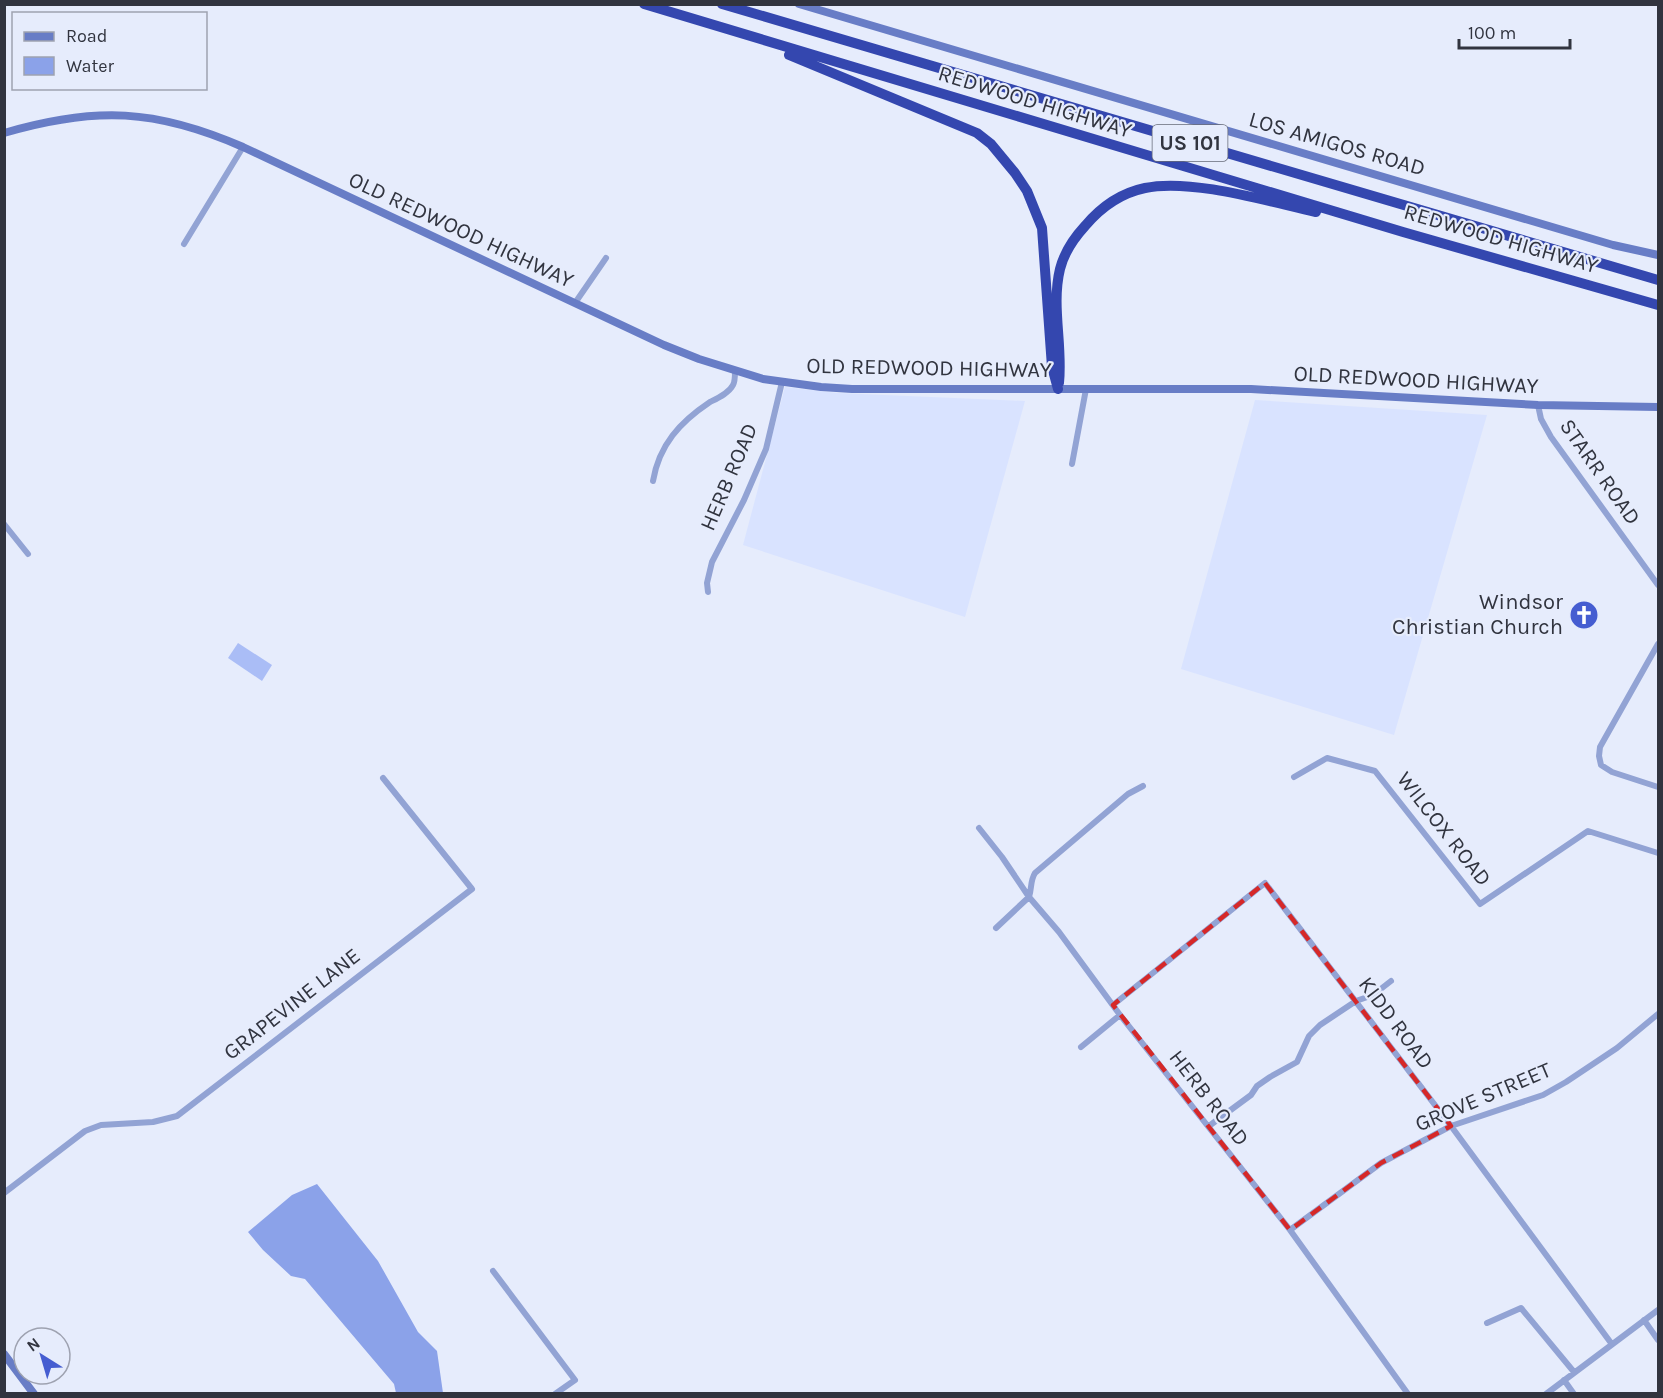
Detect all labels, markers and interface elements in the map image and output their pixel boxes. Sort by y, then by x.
legend [12,12,207,90]
scale bar [1459,12,1570,50]
text: 100 m [1468,22,1516,44]
text: Road [66,25,107,47]
text: Water [66,55,114,77]
street label: REDWOOD HIGHWAY [935,60,1135,144]
street label: LOS AMIGOS ROAD [1246,106,1428,182]
road number: US 101 [1152,125,1228,161]
street label: OLD REDWOOD HIGHWAY [344,166,578,294]
street label: REDWOOD HIGHWAY [1401,199,1601,279]
street label: OLD REDWOOD HIGHWAY [806,353,1052,383]
street label: OLD REDWOOD HIGHWAY [1293,361,1539,399]
street label: STARR ROAD [1554,414,1646,530]
street label: HERB ROAD [695,419,763,535]
place label: Windsor Christian Church [1392,589,1563,640]
church icon: Windsor Christian Church [1568,599,1600,631]
street label: WILCOX ROAD [1391,767,1497,891]
street label: GRAPEVINE LANE [218,943,366,1065]
street label: KIDD ROAD [1353,972,1439,1074]
street label: HERB ROAD [1164,1045,1254,1151]
street label: GROVE STREET [1411,1057,1555,1137]
north arrow [12,1326,72,1386]
text: N [23,1333,44,1355]

